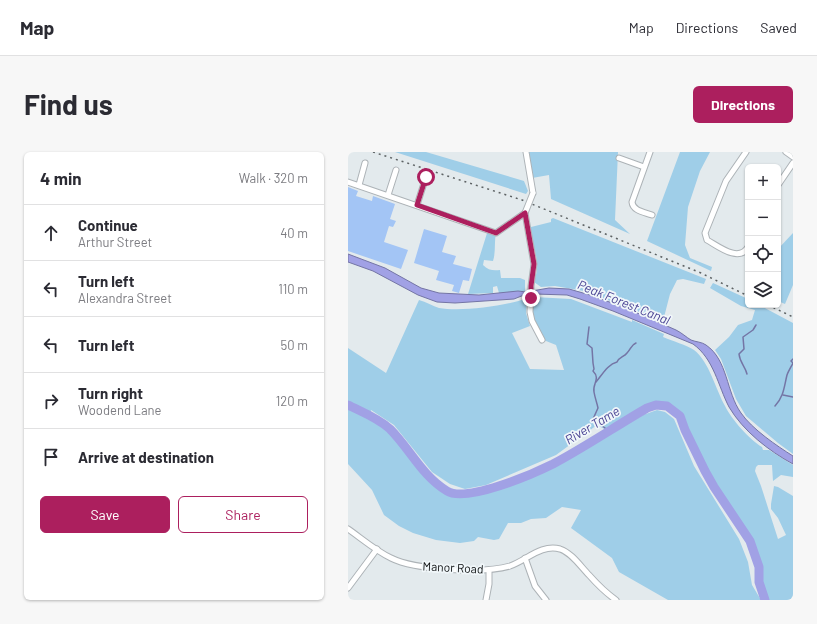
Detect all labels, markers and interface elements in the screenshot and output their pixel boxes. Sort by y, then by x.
text: Map [20,16,54,39]
text: Map [629,19,654,36]
text: Directions [676,19,738,36]
text: Saved [760,19,797,36]
button: Directions [693,86,793,123]
text: Find us [24,87,113,121]
map controls [745,164,781,308]
button: + [745,164,781,200]
text: 4 min [40,168,82,188]
route start [417,168,435,186]
text: Walk · 320 m [239,170,308,186]
button: − [745,200,781,236]
text: Continue [78,216,138,234]
icon: ahead [40,222,62,244]
text: 40 m [280,225,308,241]
text: Arthur Street [78,234,152,250]
button: locate [745,236,781,272]
text: Turn left [78,272,134,290]
button: layers [745,272,781,308]
water label: Peak Forest Canal [575,276,673,328]
icon: left [40,278,62,300]
text: 110 m [278,281,308,297]
route end [522,289,540,307]
text: Alexandra Street [78,290,172,306]
icon: left [40,334,62,356]
text: Turn left [78,336,134,354]
text: 50 m [281,337,308,353]
text: Turn right [78,384,143,402]
icon: right [40,390,62,412]
text: 120 m [276,393,308,409]
text: Woodend Lane [78,402,161,418]
water label: River Tame [562,402,622,448]
icon: arrive [40,446,62,468]
text: Arrive at destination [78,448,214,466]
button: Save [40,496,170,533]
button: Share [178,496,308,533]
street label: Manor Road [422,558,484,576]

